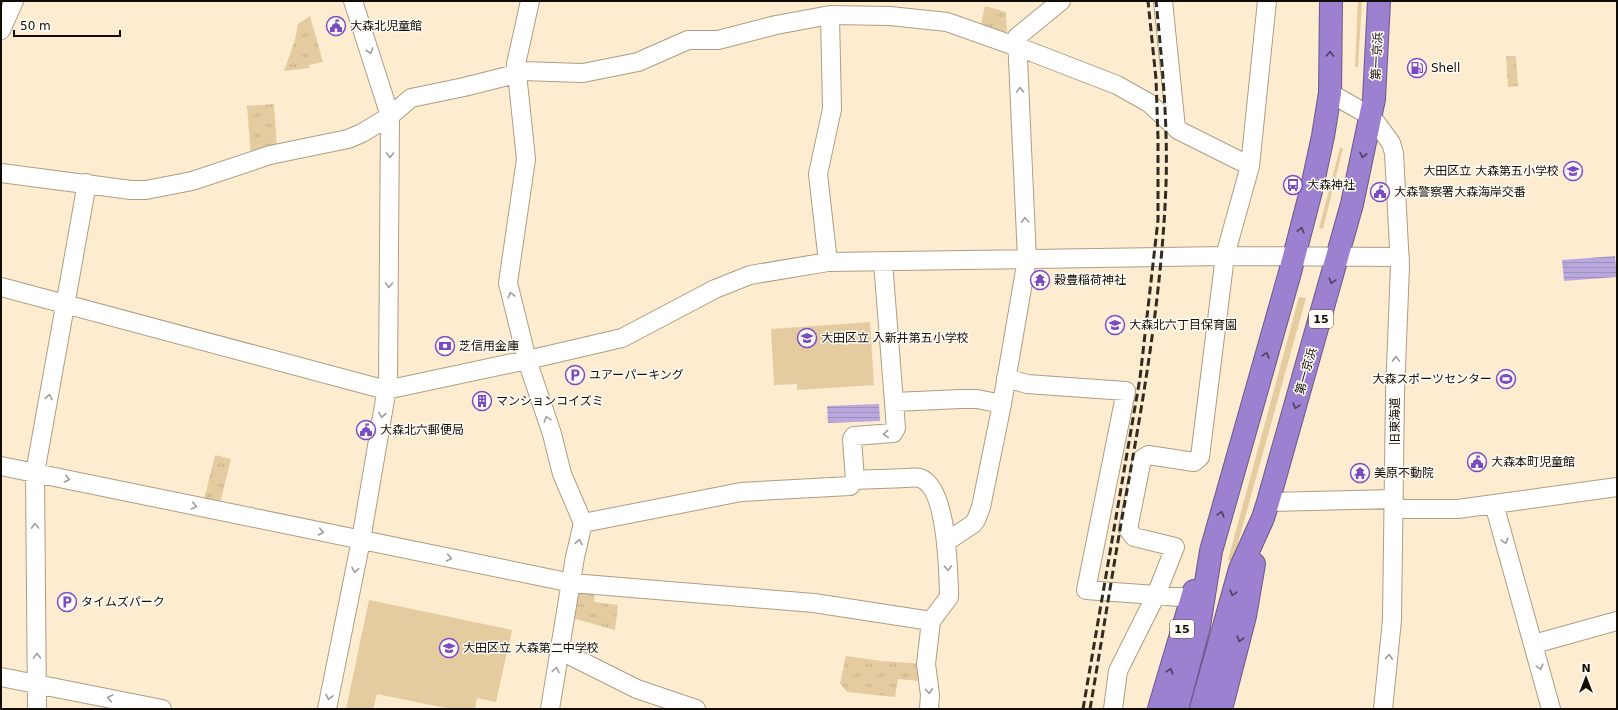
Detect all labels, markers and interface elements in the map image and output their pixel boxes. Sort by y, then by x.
scale bar [14,12,120,38]
public building icon: 大森北児童館 [325,15,347,37]
text: 50 m [20,19,51,33]
place label: 大森北児童館 [350,19,422,33]
street label: 第一京浜 [1369,32,1385,80]
one-way arrow [365,48,373,55]
one-way arrow [1326,51,1334,57]
fuel station icon: Shell [1406,57,1428,79]
place label: Shell [1431,61,1460,75]
one-way arrow [1016,87,1024,93]
one-way arrow [386,152,394,158]
one-way arrow [1360,152,1368,159]
school or university icon: 大田区立 大森第五小学校 [1562,160,1584,182]
place label: 大田区立 大森第五小学校 [1423,164,1559,178]
bus stop icon: 大森神社 [1282,174,1304,196]
place label: 大森神社 [1307,178,1355,192]
public building icon: 大森警察署大森海岸交番 [1369,181,1391,203]
place label: 大森警察署大森海岸交番 [1394,185,1526,199]
one-way arrow [1021,217,1030,223]
one-way arrow [1296,227,1305,234]
temple icon: 穀豊稲荷神社 [1029,269,1051,291]
place label: 穀豊稲荷神社 [1054,273,1126,287]
one-way arrow [1328,278,1336,285]
one-way arrow [385,282,393,288]
one-way arrow [507,291,516,298]
road number: 15 [1309,310,1333,328]
school or university icon: 大森北六丁目保育園 [1104,314,1126,336]
place label: 大森北六丁目保育園 [1129,318,1237,332]
school or university icon: 大田区立 入新井第五小学校 [796,327,818,349]
place label: 大田区立 入新井第五小学校 [821,331,969,345]
bank icon: 芝信用金庫 [434,335,456,357]
place label: 芝信用金庫 [459,339,519,353]
street label: 第一京浜 [1293,346,1319,396]
one-way arrow [1262,352,1270,358]
one-way arrow [1392,356,1400,362]
parking icon: ユアーパーキング [564,364,586,386]
place label: ユアーパーキング [589,368,684,382]
sports icon: 大森スポーツセンター [1495,368,1517,390]
place label: 大森スポーツセンター [1372,372,1492,386]
building icon: マンションコイズミ [471,390,493,412]
one-way arrow [44,394,53,400]
place label: マンションコイズミ [496,394,604,408]
street label: 旧東海道 [1388,397,1402,445]
one-way arrow [1292,403,1301,410]
one-way arrow [378,411,387,418]
one-way arrow [543,416,552,423]
public building icon: 大森北六郵便局 [355,419,377,441]
place label: 大森北六郵便局 [380,423,464,437]
one-way arrow [883,429,889,438]
public building icon: 大森本町児童館 [1466,451,1488,473]
place label: 大森本町児童館 [1491,455,1575,469]
temple icon: 美原不動院 [1349,462,1371,484]
place label: 美原不動院 [1374,466,1434,480]
one-way arrow [64,475,70,483]
one-way arrow [191,501,197,509]
one-way arrow [1217,511,1225,517]
one-way arrow [31,523,39,529]
one-way arrow [318,527,324,536]
one-way arrow [1500,538,1508,545]
one-way arrow [574,539,582,546]
one-way arrow [446,553,452,562]
one-way arrow [943,565,952,571]
one-way arrow [351,567,360,573]
one-way arrow [1229,590,1238,597]
parking icon: タイムズパーク [56,591,78,613]
place label: タイムズパーク [81,595,165,609]
road number: 15 [1170,620,1194,638]
one-way arrow [1236,635,1244,642]
school or university icon: 大田区立 大森第二中学校 [438,637,460,659]
place label: 大田区立 大森第二中学校 [463,641,599,655]
one-way arrow [33,653,41,659]
one-way arrow [1384,654,1393,660]
north arrow [1566,658,1606,698]
text: N [1581,662,1591,675]
one-way arrow [1535,663,1543,670]
one-way arrow [551,667,560,674]
one-way arrow [1165,668,1174,675]
one-way arrow [925,688,934,694]
one-way arrow [325,694,334,700]
one-way arrow [107,695,114,703]

